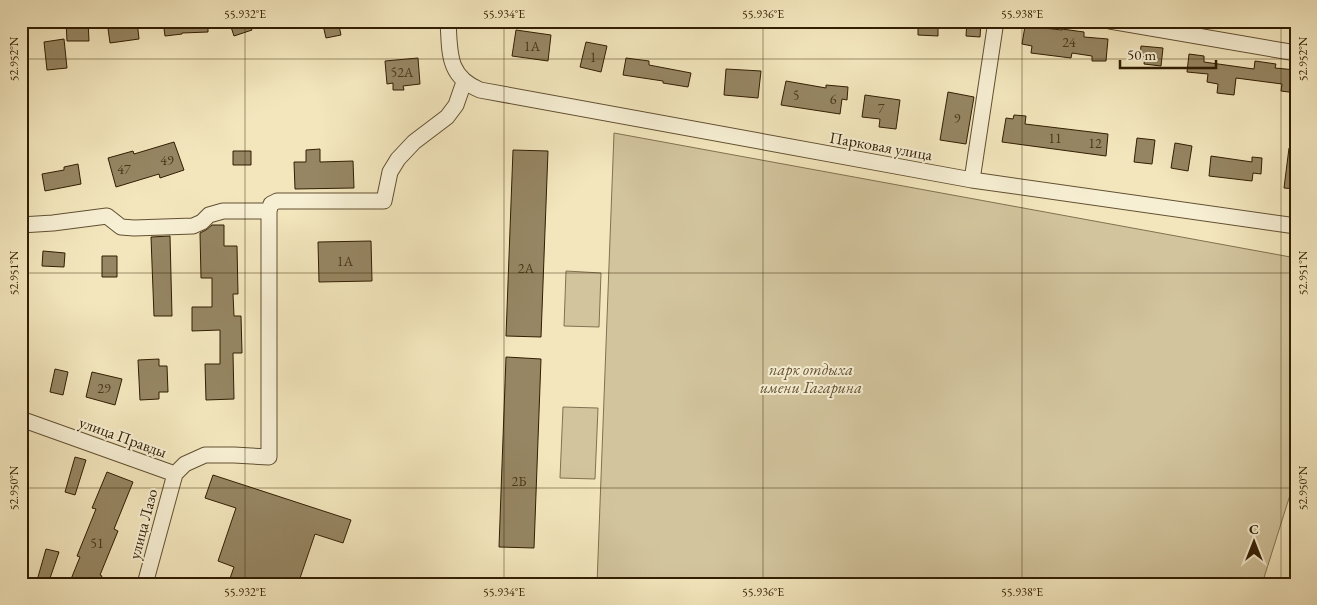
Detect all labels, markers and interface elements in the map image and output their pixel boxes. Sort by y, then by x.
text: 55.932°E [224,6,266,22]
text: 55.934°E [483,6,525,22]
text: 55.936°E [742,6,784,22]
text: 55.938°E [1001,6,1043,22]
house number: 24 [1062,33,1076,51]
text: 52.952°N [6,36,22,81]
text: 52.952°N [1295,36,1311,81]
house number: 1А [524,37,541,55]
scale bar [1120,38,1216,70]
text: 50 m [1127,45,1156,64]
house number: 1 [590,48,596,66]
house number: 52А [390,63,414,81]
house number: 5 [793,86,799,104]
house number: 6 [830,90,837,108]
house number: 7 [878,99,885,117]
house number: 9 [954,109,961,127]
street label: Парковая улица [828,127,935,165]
house number: 11 [1048,129,1062,147]
house number: 12 [1088,134,1102,152]
house number: 49 [160,151,174,169]
house number: 47 [117,160,131,178]
text: 52.951°N [6,250,22,295]
text: 52.951°N [1295,250,1311,295]
house number: 1А [337,252,354,270]
house number: 2А [518,259,535,277]
park label: парк отдыха имени Гагарина [760,359,862,398]
house number: 29 [97,379,111,397]
street label: улица Правды [76,411,170,463]
text: 52.950°N [6,465,22,510]
text: 52.950°N [1295,465,1311,510]
house number: 2Б [512,472,526,490]
street label: улица Лазо [124,486,163,562]
north arrow [1230,518,1280,568]
text: С [1249,520,1259,538]
house number: 51 [90,534,104,552]
text: 55.932°E [224,584,266,600]
text: 55.934°E [483,584,525,600]
text: 55.936°E [742,584,784,600]
text: 55.938°E [1001,584,1043,600]

